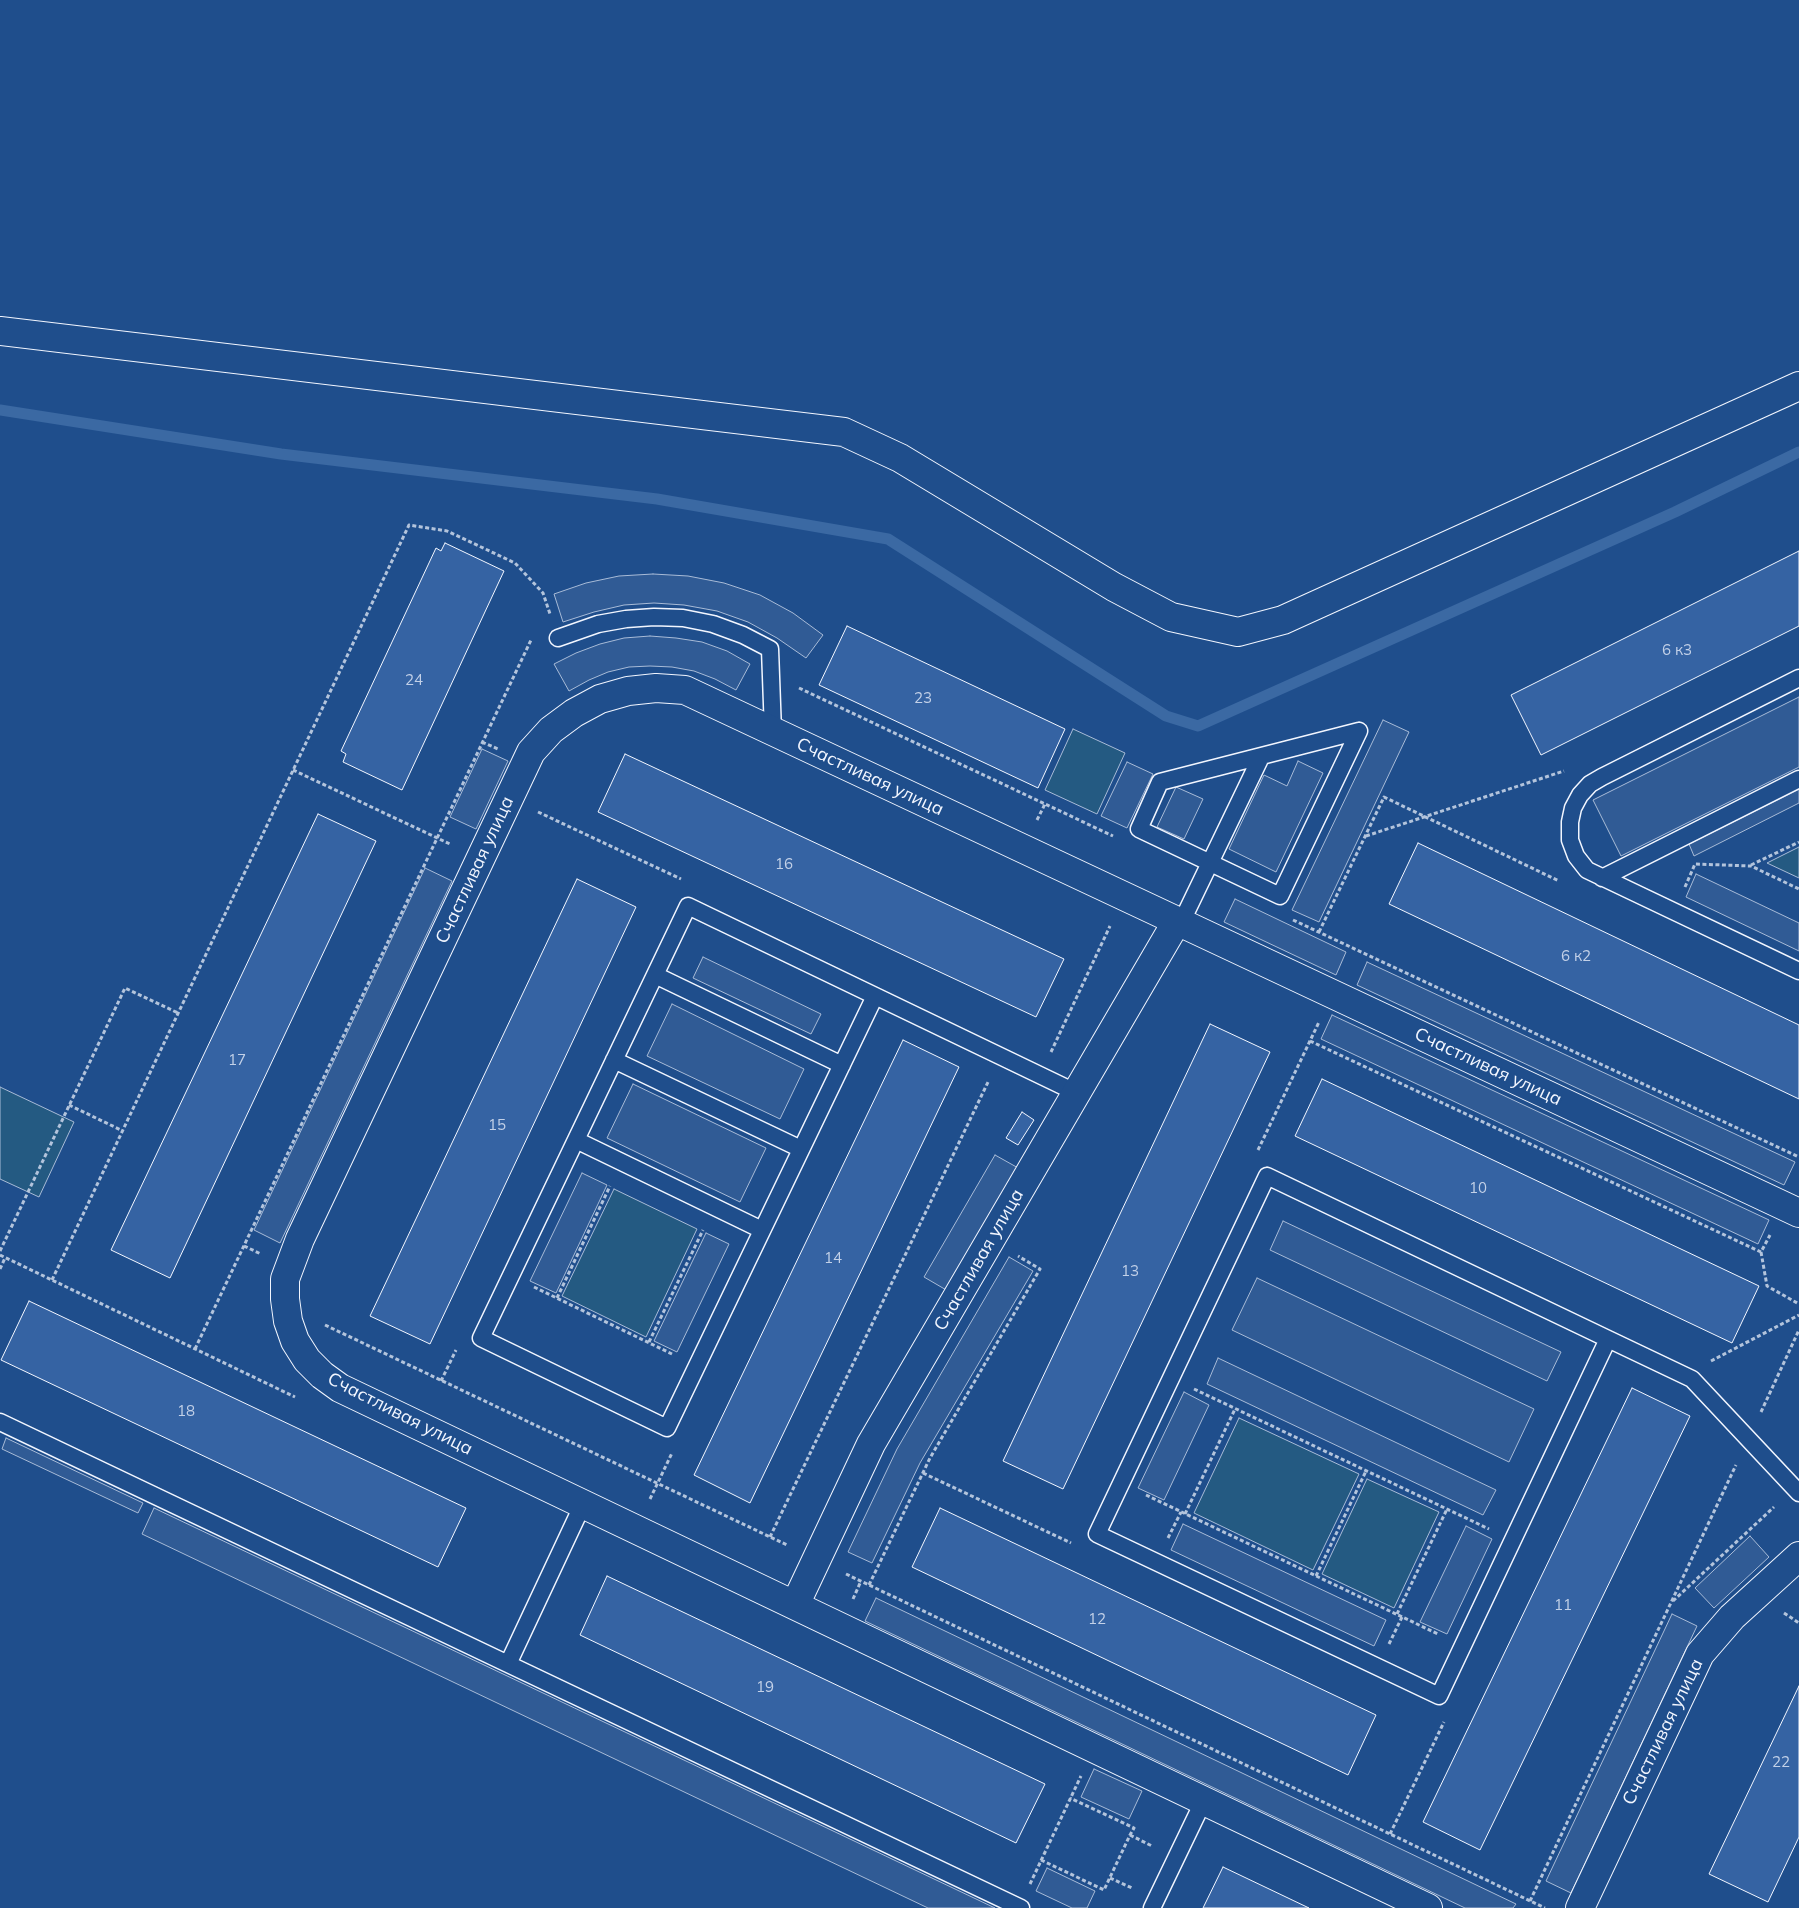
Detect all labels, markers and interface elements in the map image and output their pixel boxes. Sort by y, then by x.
house number: 6 к3 [1662,641,1692,659]
house number: 24 [405,671,423,689]
house number: 23 [914,689,932,707]
street label: Счастливая улица [793,733,947,821]
street label: Счастливая улица [431,793,519,947]
house number: 16 [775,855,793,873]
house number: 6 к2 [1561,947,1591,965]
street label: Счастливая улица [1411,1023,1565,1111]
house number: 17 [228,1051,246,1069]
house number: 15 [488,1116,506,1134]
house number: 10 [1469,1179,1487,1197]
street label: Счастливая улица [930,1185,1028,1335]
house number: 14 [824,1249,842,1267]
house number: 13 [1121,1262,1139,1280]
street label: Счастливая улица [324,1368,476,1460]
house number: 18 [177,1402,195,1420]
house number: 11 [1554,1596,1572,1614]
house number: 12 [1088,1610,1106,1628]
street label: Счастливая улица [1618,1655,1708,1809]
house number: 19 [756,1678,774,1696]
house number: 22 [1772,1753,1790,1771]

